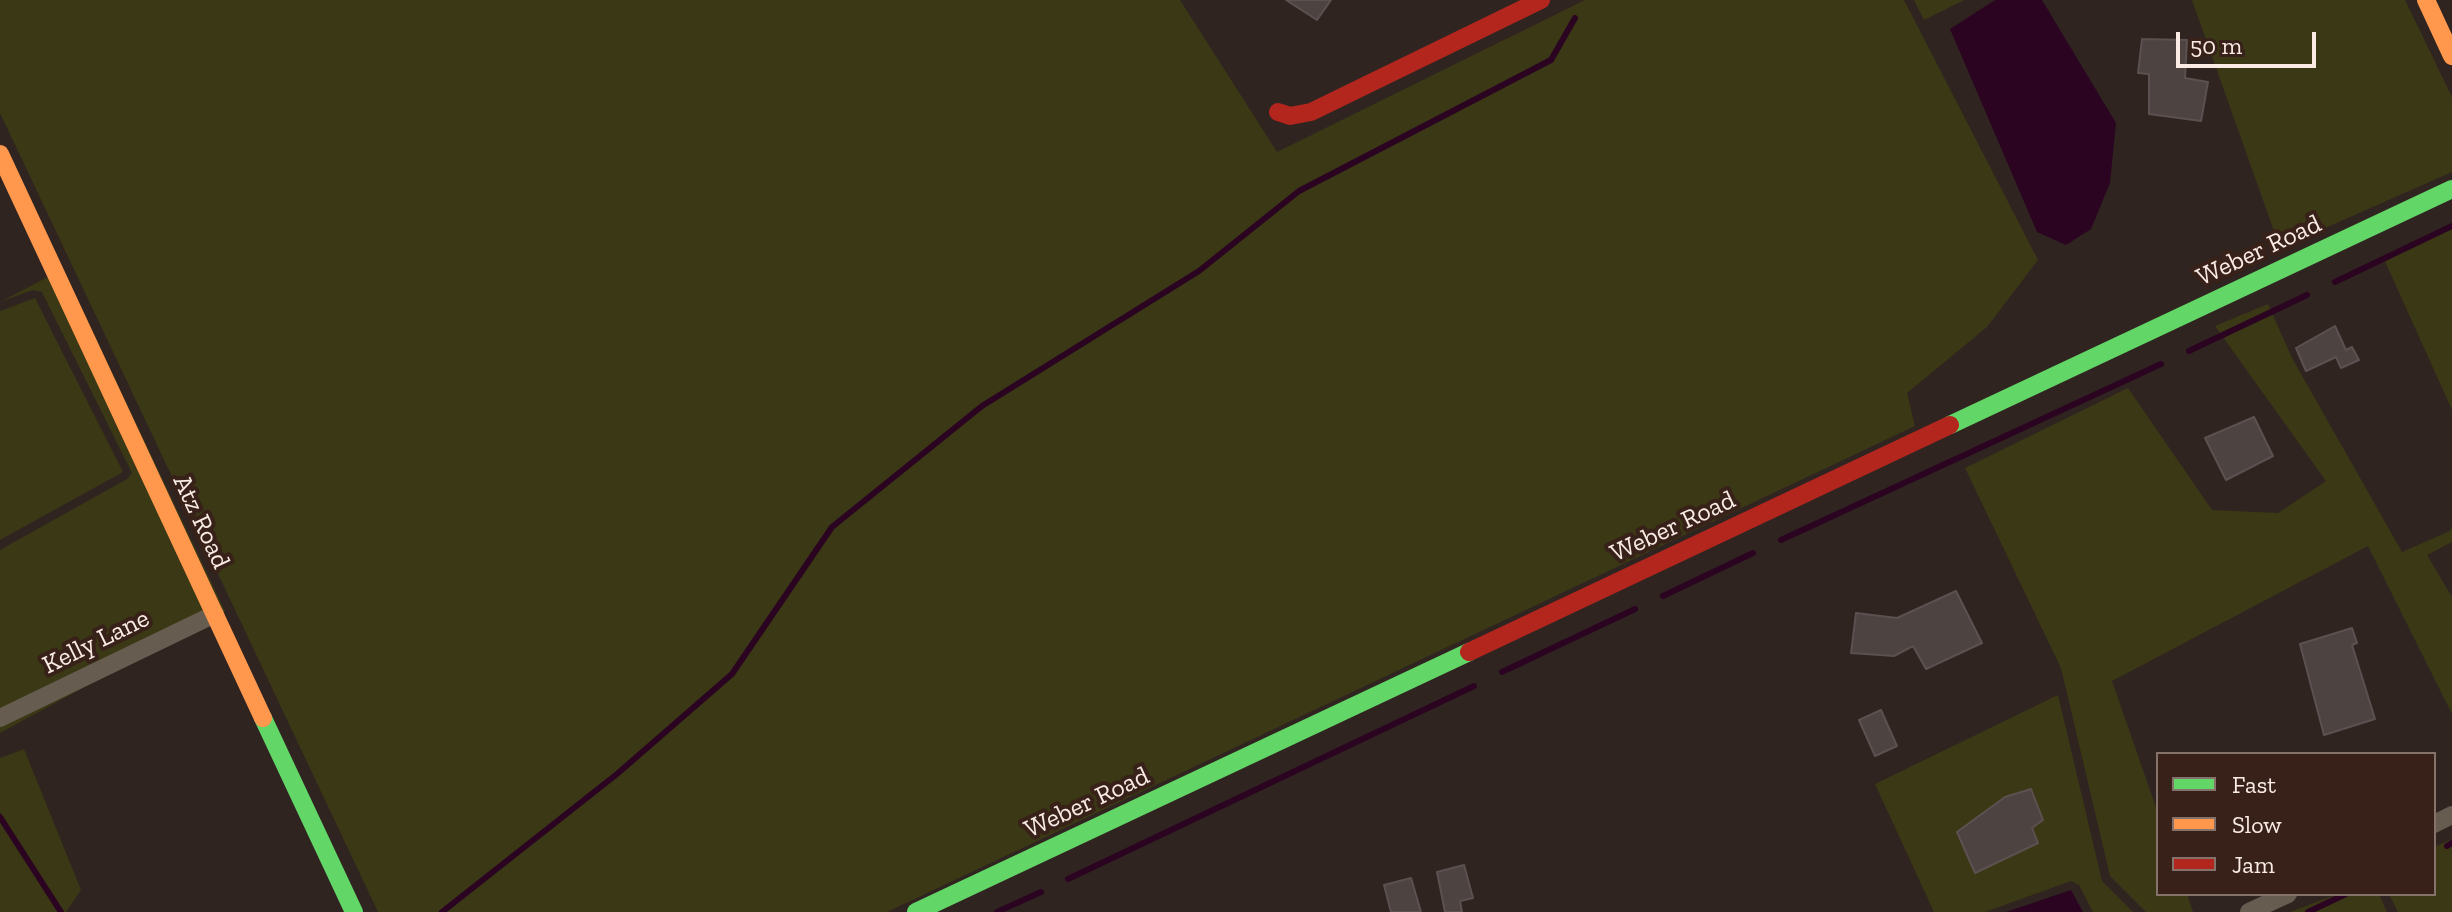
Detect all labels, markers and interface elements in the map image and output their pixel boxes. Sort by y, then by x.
scale bar [2180,16,2320,66]
text: 50 m [2190,31,2242,60]
street label: Weber Road [2192,209,2326,293]
street label: Atz Road [166,470,236,574]
street label: Weber Road [1606,485,1740,569]
street label: Kelly Lane [38,603,154,681]
legend [2156,752,2436,896]
street label: Weber Road [1020,761,1154,845]
text: Fast [2232,770,2276,799]
text: Slow [2232,810,2282,839]
text: Jam [2232,850,2275,879]

